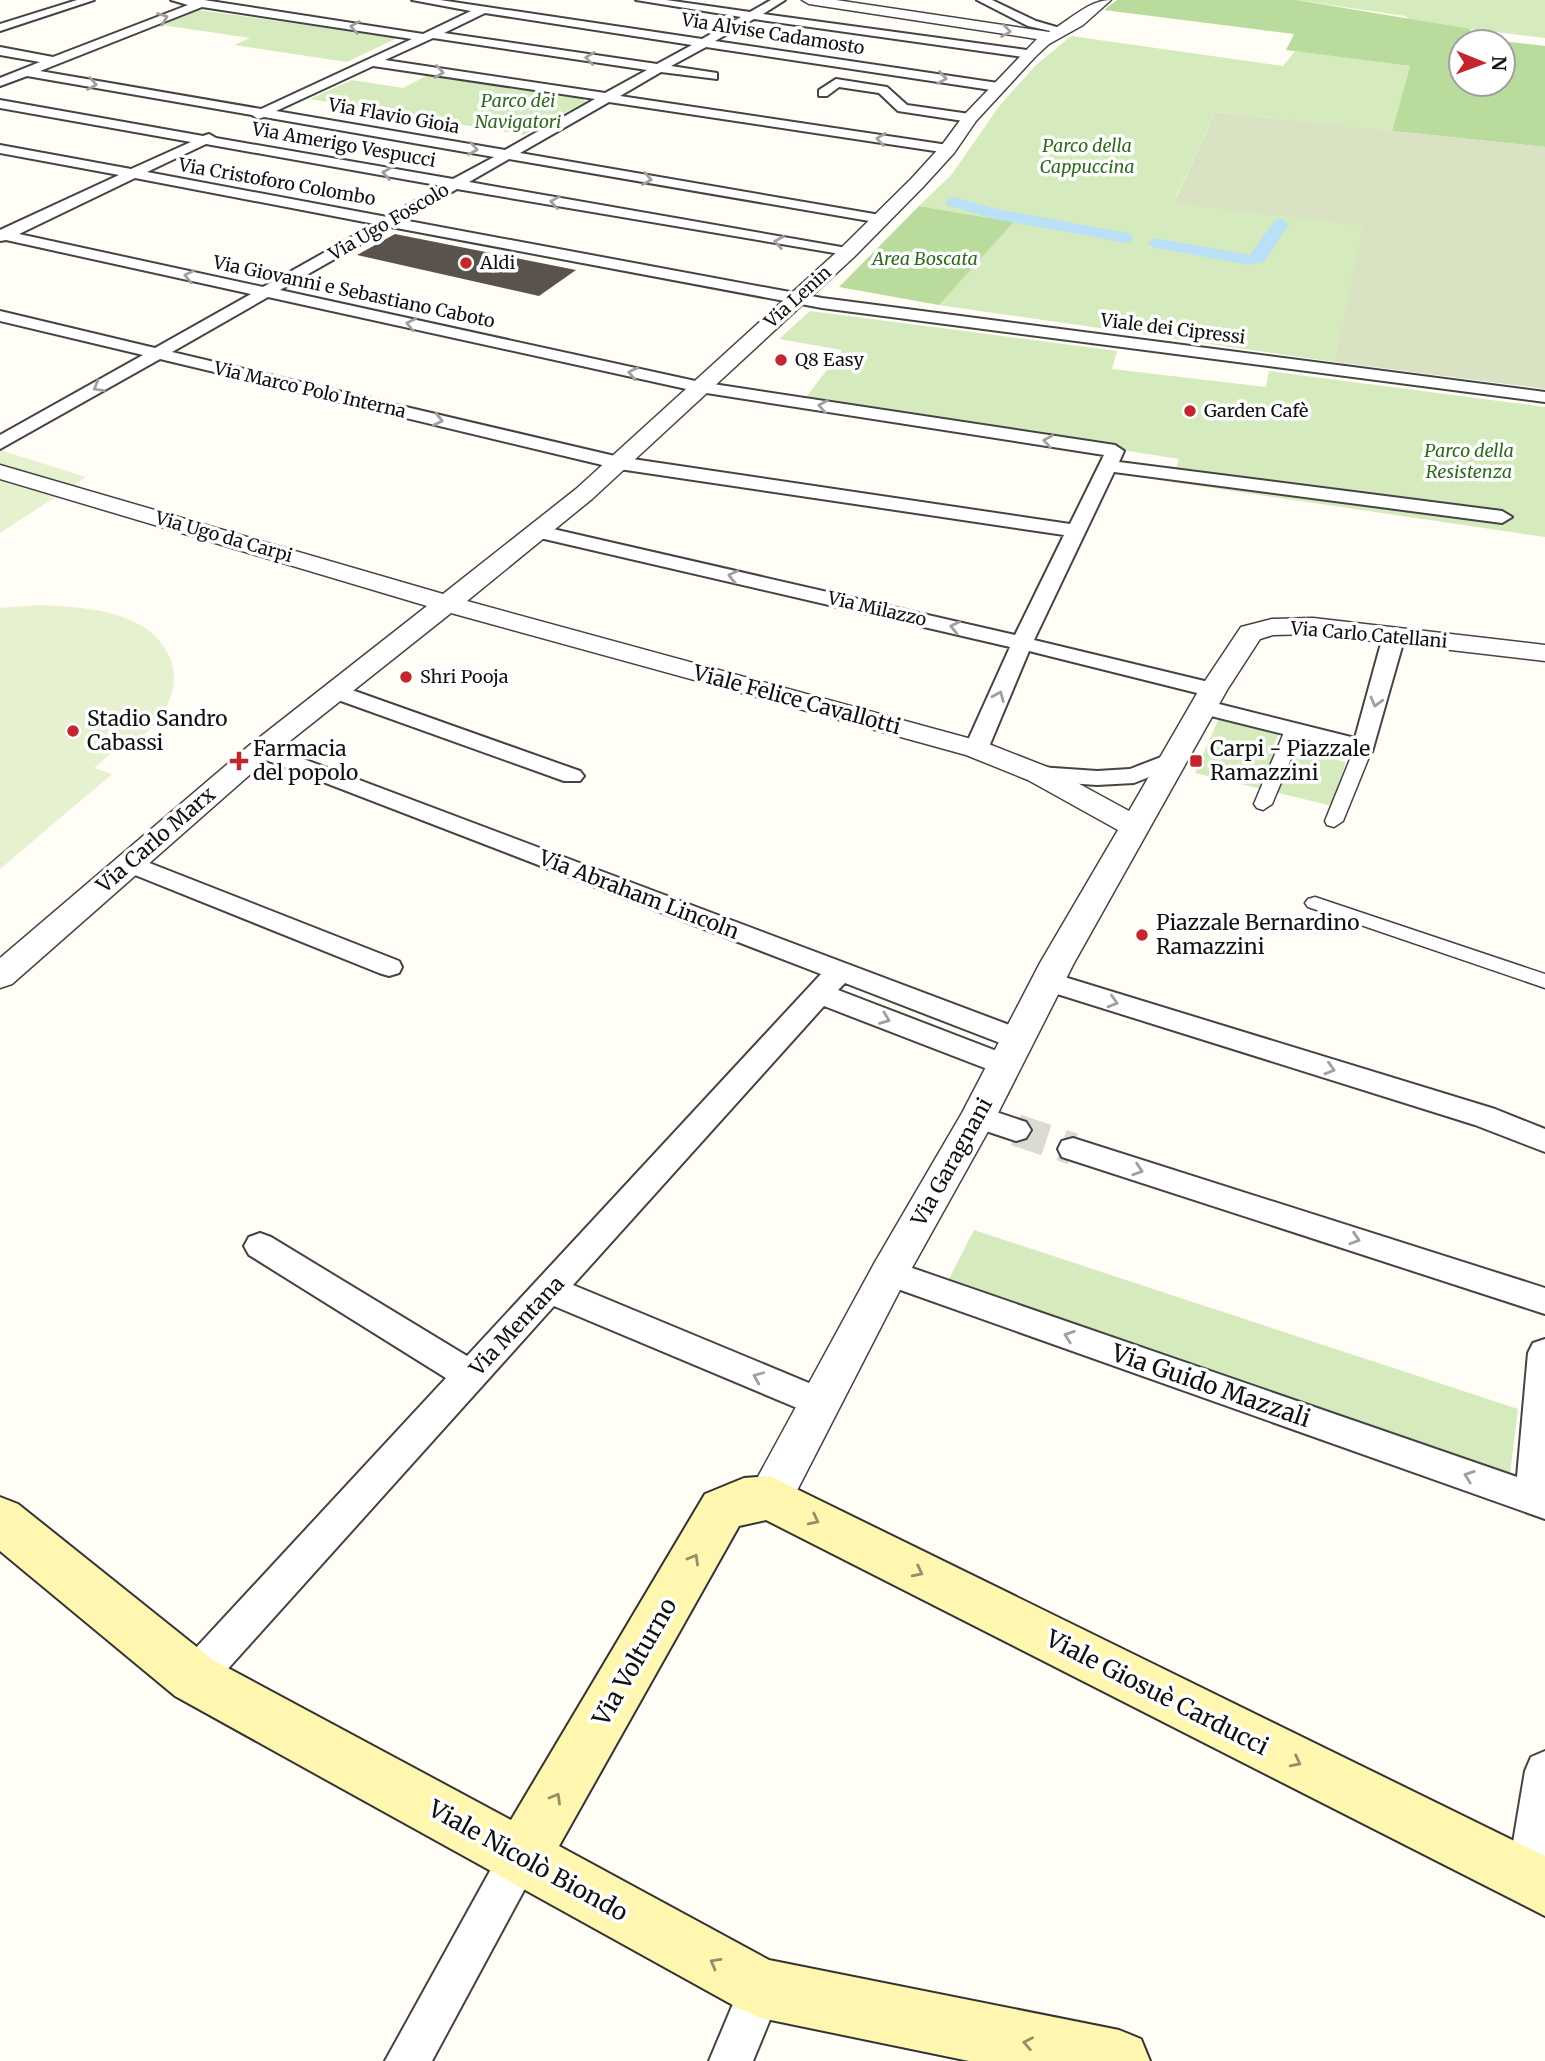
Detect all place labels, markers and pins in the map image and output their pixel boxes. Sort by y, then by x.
place label: Aldi [479,251,515,274]
marker: Aldi [458,255,474,271]
place label: Q8 Easy [795,348,864,371]
marker: Q8 Easy [773,352,789,368]
place label: Garden Cafè [1204,399,1308,422]
marker: Garden Cafè [1182,403,1198,419]
place label: Shri Pooja [420,665,509,688]
marker: Shri Pooja [398,669,414,685]
place label: Stadio Sandro Cabassi [87,705,227,756]
marker: Stadio Sandro Cabassi [65,723,81,739]
place label: Farmacia del popolo [253,735,358,786]
place label: Carpi - Piazzale Ramazzini [1210,735,1370,786]
marker: Farmacia del popolo [231,753,247,769]
marker: Carpi - Piazzale Ramazzini [1188,753,1204,769]
place label: Piazzale Bernardino Ramazzini [1156,909,1359,960]
marker: Piazzale Bernardino Ramazzini [1134,927,1150,943]

